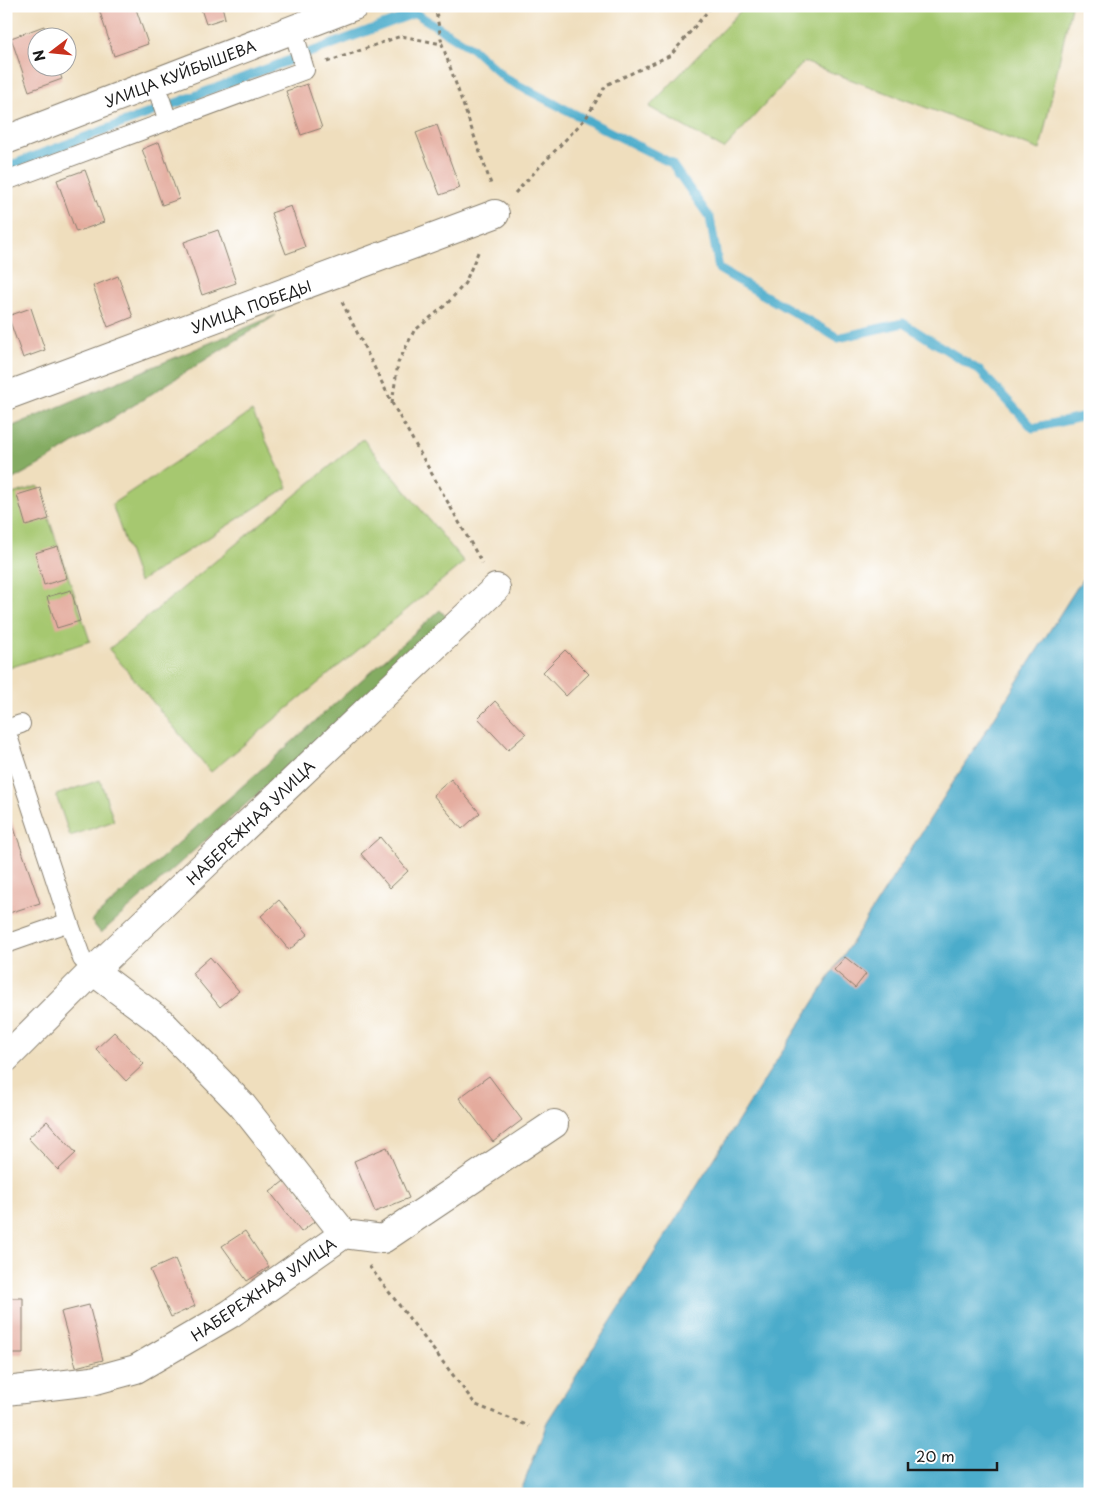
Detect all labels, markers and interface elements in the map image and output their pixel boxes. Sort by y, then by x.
north arrow [28,28,78,78]
street label: УЛИЦА КУЙБЫШЕВА [101,34,259,112]
text: N [27,47,51,64]
street label: УЛИЦА ПОБЕДЫ [188,274,314,338]
street label: НАБЕРЕЖНАЯ УЛИЦА [180,754,320,890]
street label: НАБЕРЕЖНАЯ УЛИЦА [186,1232,340,1346]
scale bar [908,1440,997,1472]
text: 20 m [916,1444,955,1467]

